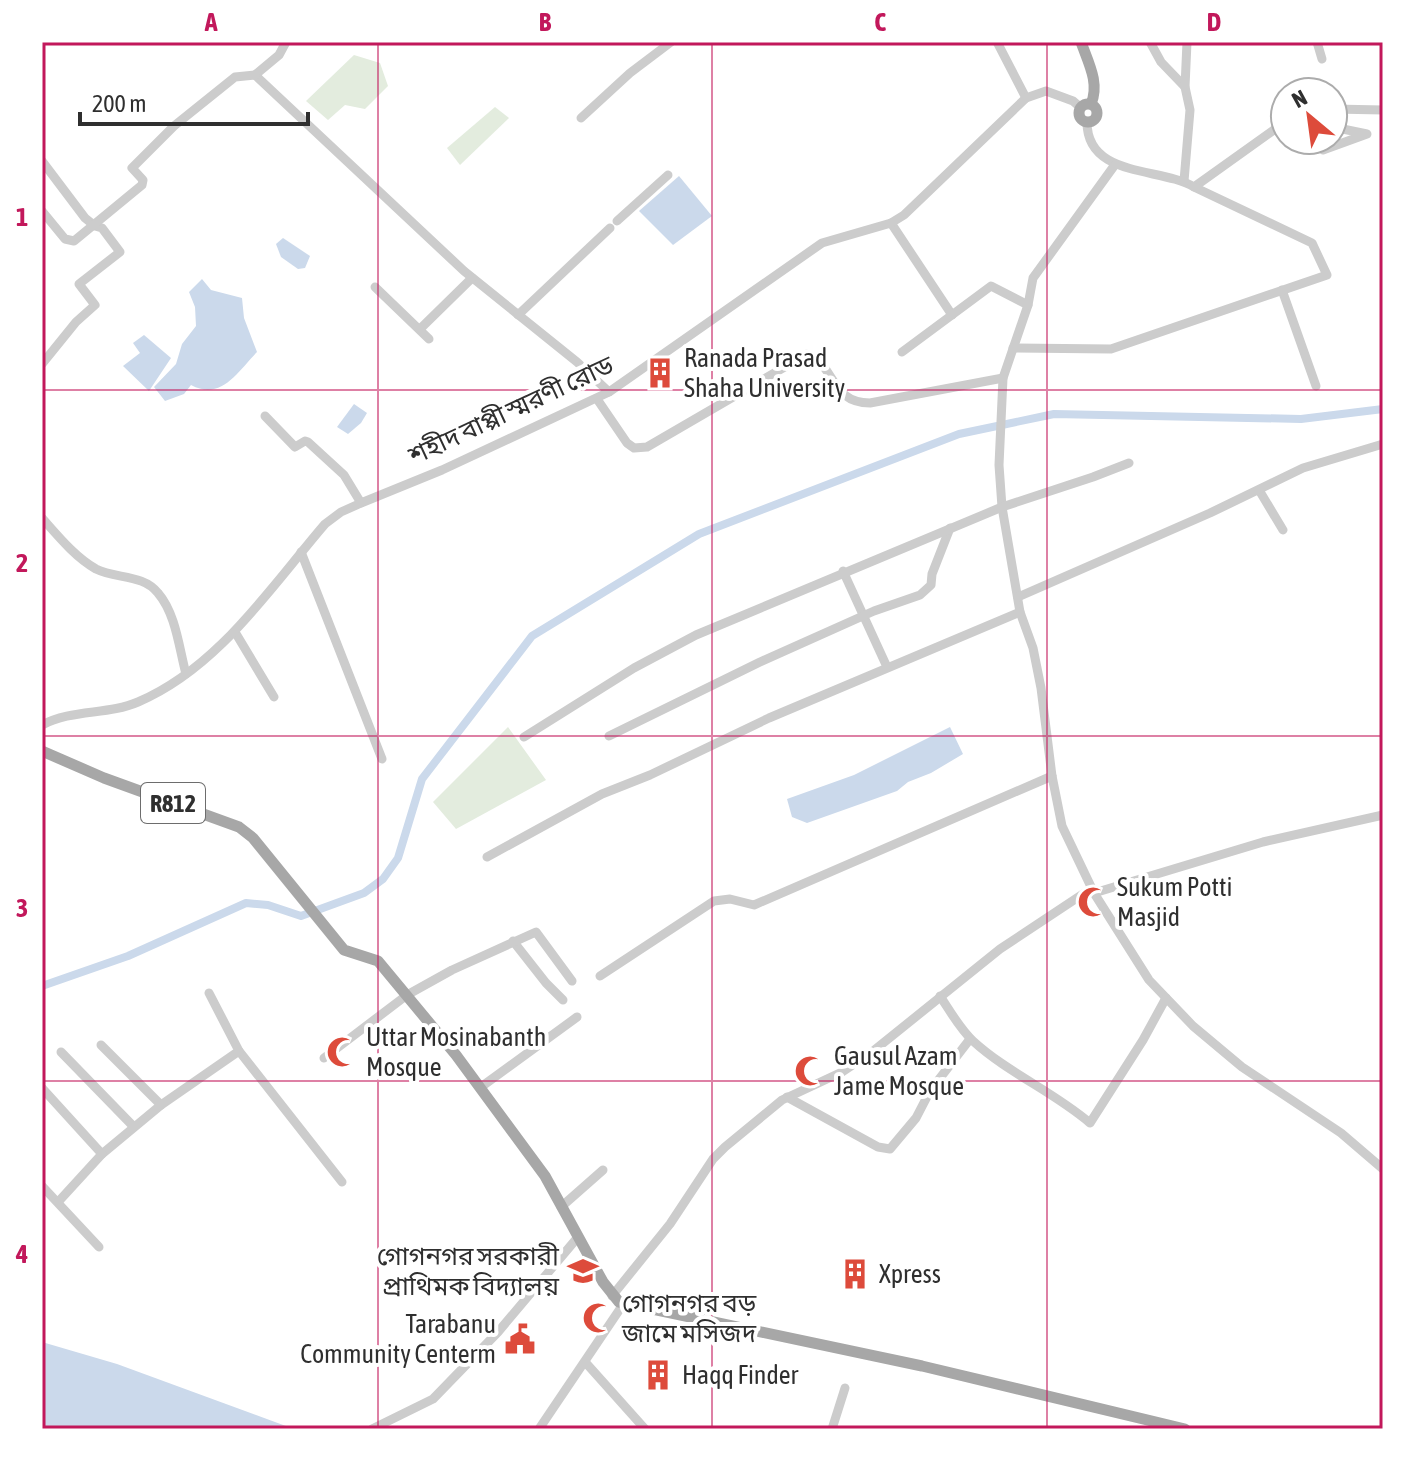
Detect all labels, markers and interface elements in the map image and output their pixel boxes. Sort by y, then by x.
text: A [204,7,218,37]
text: B [539,7,552,37]
text: C [874,7,886,37]
text: D [1207,7,1221,37]
scale bar [80,76,308,126]
north arrow [1269,76,1349,156]
text: N [1287,84,1311,113]
text: 200 m [92,90,146,117]
text: 1 [16,202,28,232]
place label: Ranada Prasad Shaha University [684,343,845,403]
street label: শহীদ বাপ্পী স্মরণী রোড [403,349,619,471]
building icon: Ranada Prasad Shaha University [643,356,677,390]
text: 2 [16,548,28,578]
road number: R812 [141,783,205,823]
place label: Sukum Potti Masjid [1117,872,1232,932]
mosque icon: Sukum Potti Masjid [1076,885,1110,919]
text: 3 [16,893,28,923]
place label: Uttar Mosinabanth Mosque [366,1022,546,1082]
mosque icon: Uttar Mosinabanth Mosque [325,1035,359,1069]
place label: Gausul Azam Jame Mosque [834,1041,964,1101]
mosque icon: Gausul Azam Jame Mosque [793,1054,827,1088]
text: 4 [15,1239,28,1269]
place label: গোগনগর সরকারী প্রাথিমক বিদ্যালয় [377,1241,560,1301]
school or university icon: গোগনগর সরকারী প্রাথিমক বিদ্যালয় [566,1254,600,1288]
building icon: Xpress [838,1257,872,1291]
place label: Xpress [879,1259,941,1289]
place label: গোগনগর বড় জামে মসিজদ [621,1288,757,1348]
mosque icon: গোগনগর বড় জামে মসিজদ [581,1301,615,1335]
place label: Tarabanu Community Centerm [300,1309,496,1369]
public building icon: Tarabanu Community Centerm [503,1322,537,1356]
building icon: Haqq Finder [641,1358,675,1392]
place label: Haqq Finder [682,1360,799,1390]

